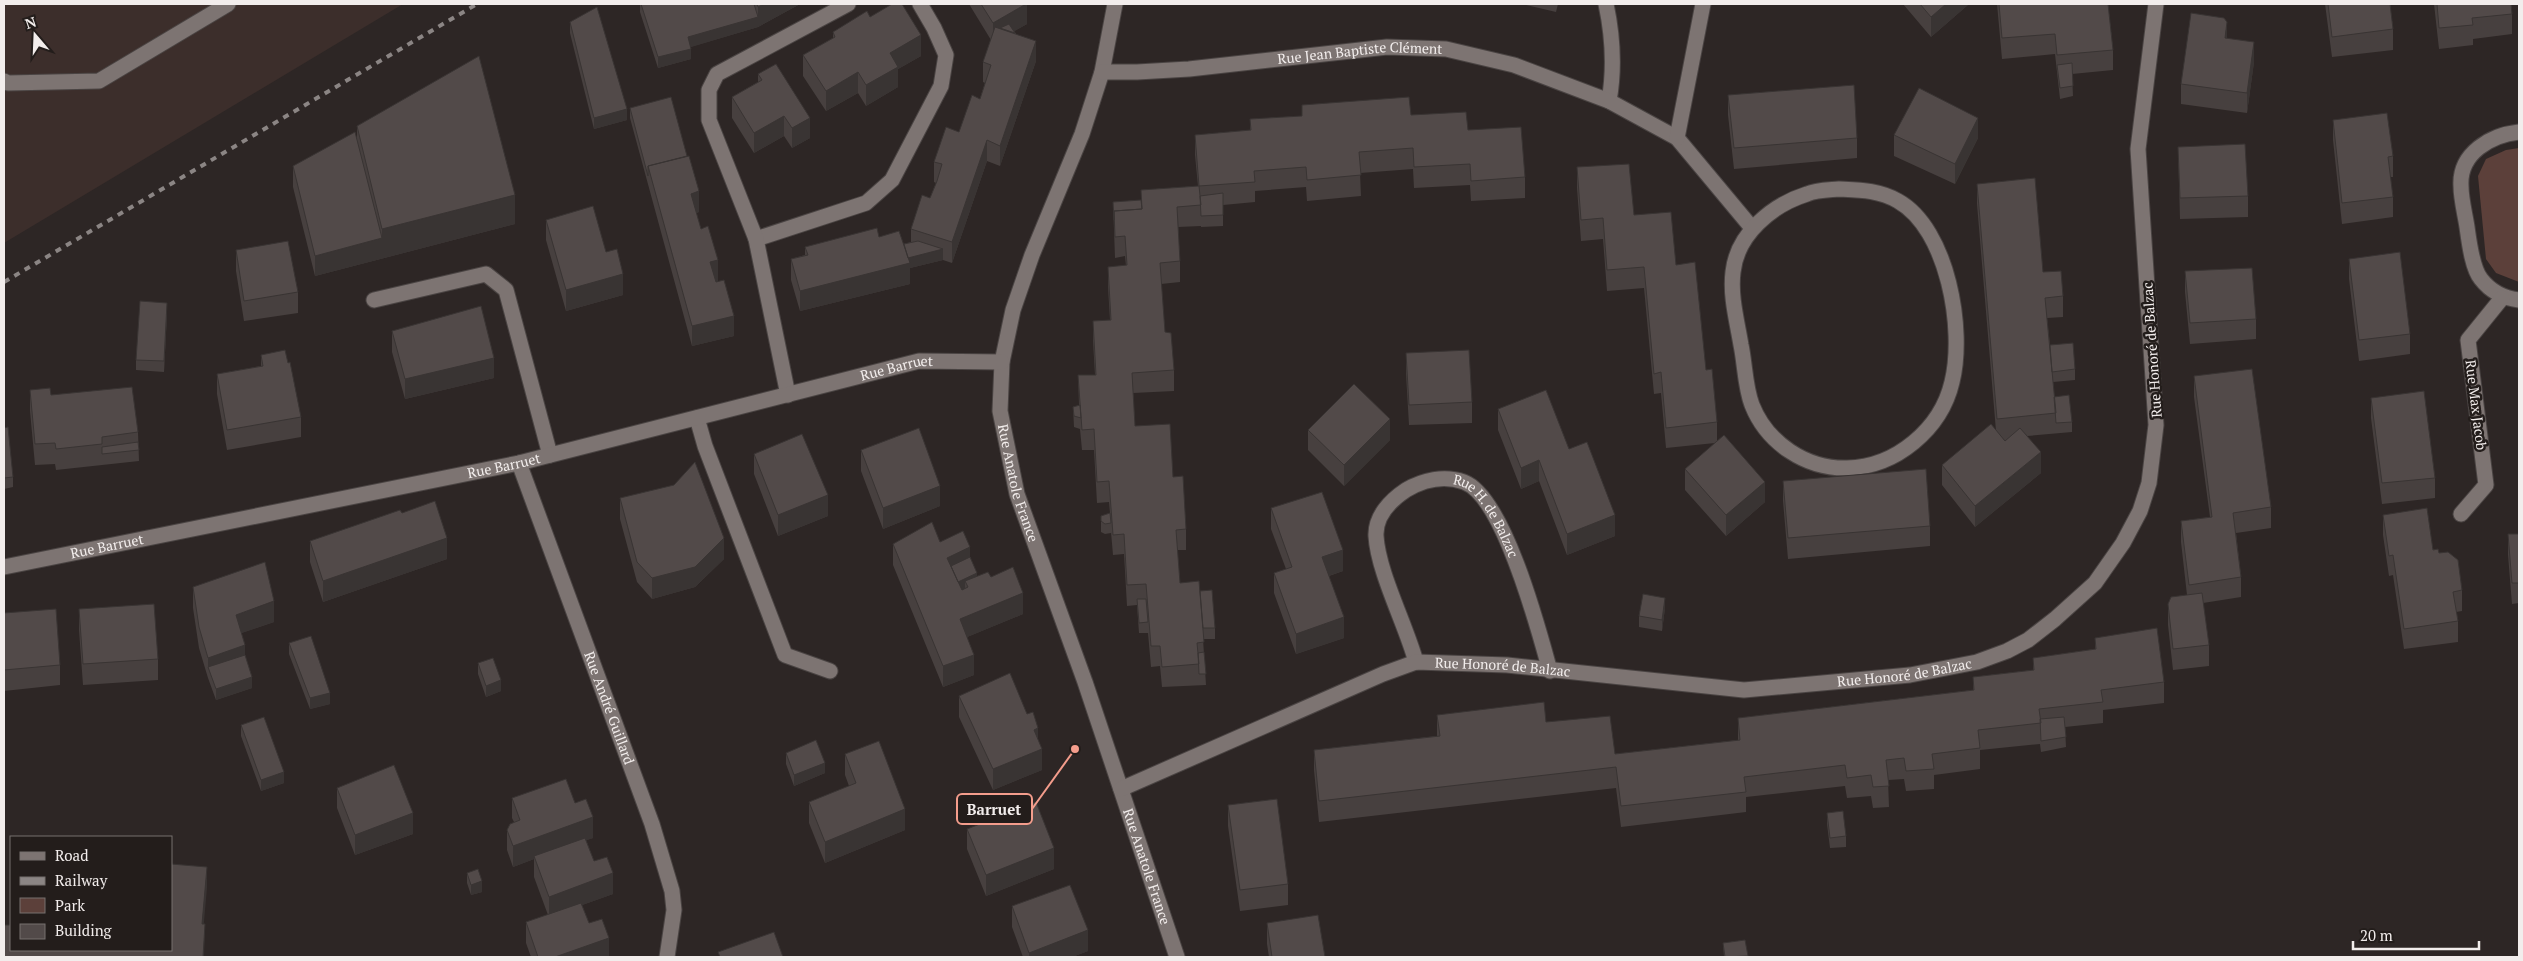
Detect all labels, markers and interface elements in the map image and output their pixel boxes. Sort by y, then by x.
north arrow [10,10,60,60]
text: N [22,11,39,33]
street label: Rue Jean Baptiste Clément [1276,37,1444,68]
street label: Rue Honoré de Balzac [2137,282,2166,418]
street label: Rue Barruet [858,351,934,385]
street label: Rue Max Jacob [2462,359,2492,452]
street label: Rue Anatole France [994,422,1044,544]
street label: Rue Barruet [466,448,543,482]
street label: Rue H. de Balzac [1452,469,1523,560]
street label: Rue Barruet [69,529,146,562]
street label: Rue André Guillard [580,648,639,767]
street label: Rue Honoré de Balzac [1434,653,1571,681]
street label: Rue Honoré de Balzac [1836,653,1973,691]
callout: Barruet [957,794,1032,824]
text: Barruet [967,799,1021,819]
street label: Rue Anatole France [1119,806,1176,927]
legend [10,836,172,951]
text: Road [55,845,88,865]
text: Railway [55,870,108,890]
text: Park [55,895,85,915]
scale bar [2353,918,2479,950]
text: Building [55,920,113,940]
text: 20 m [2360,925,2393,945]

